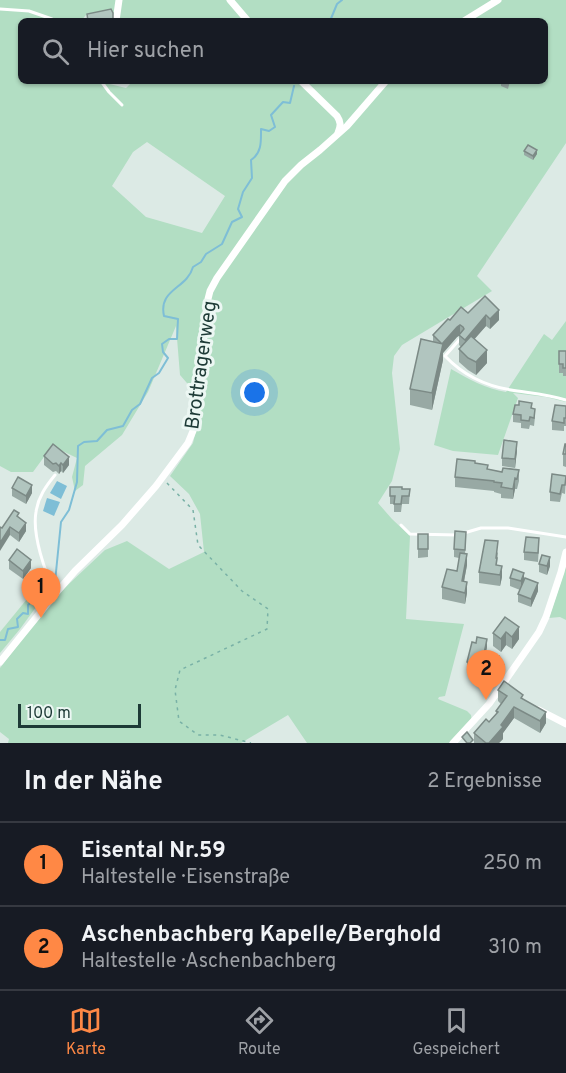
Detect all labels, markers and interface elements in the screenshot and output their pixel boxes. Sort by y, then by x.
search box [18,18,548,84]
icon: search [39,35,72,68]
text: Hier suchen [87,38,204,65]
street label: Brottragerweg [180,299,224,431]
your location [240,378,269,407]
pin: 1 [22,568,60,618]
pin: 2 [466,650,506,700]
scale bar [18,701,141,728]
text: 100 m [27,704,71,724]
text: In der Nähe [24,766,163,799]
text: 2 Ergebnisse [427,769,542,795]
text: Eisental Nr.59 [81,838,226,865]
text: 1 [40,851,48,877]
text: 250 m [483,851,542,877]
text: Haltestelle · Eisenstraße [81,865,290,891]
text: Aschenbachberg Kapelle/Berghold [81,922,441,949]
text: 2 [37,935,50,961]
text: 310 m [488,935,542,961]
text: Haltestelle · Aschenbachberg [81,949,336,975]
tab: Karte [66,1004,106,1060]
tab: Route [238,1004,281,1060]
tab: Gespeichert [413,1004,500,1060]

